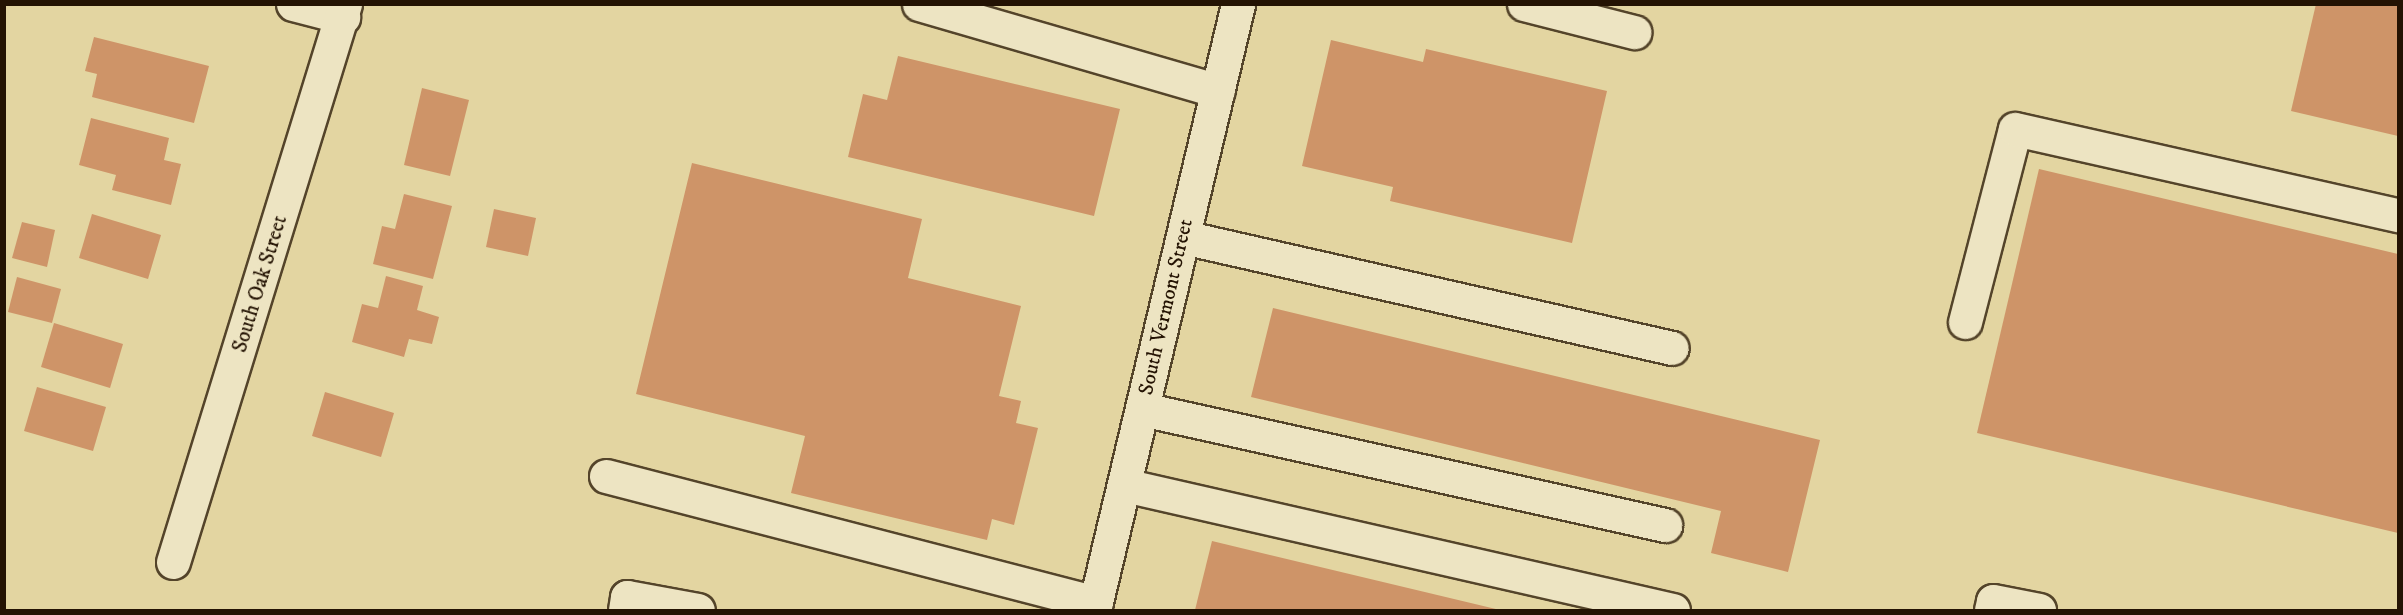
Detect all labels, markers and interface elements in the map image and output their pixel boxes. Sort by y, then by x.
street label: South Oak Street [227,212,293,356]
street label: South Vermont Street [1133,216,1199,398]

